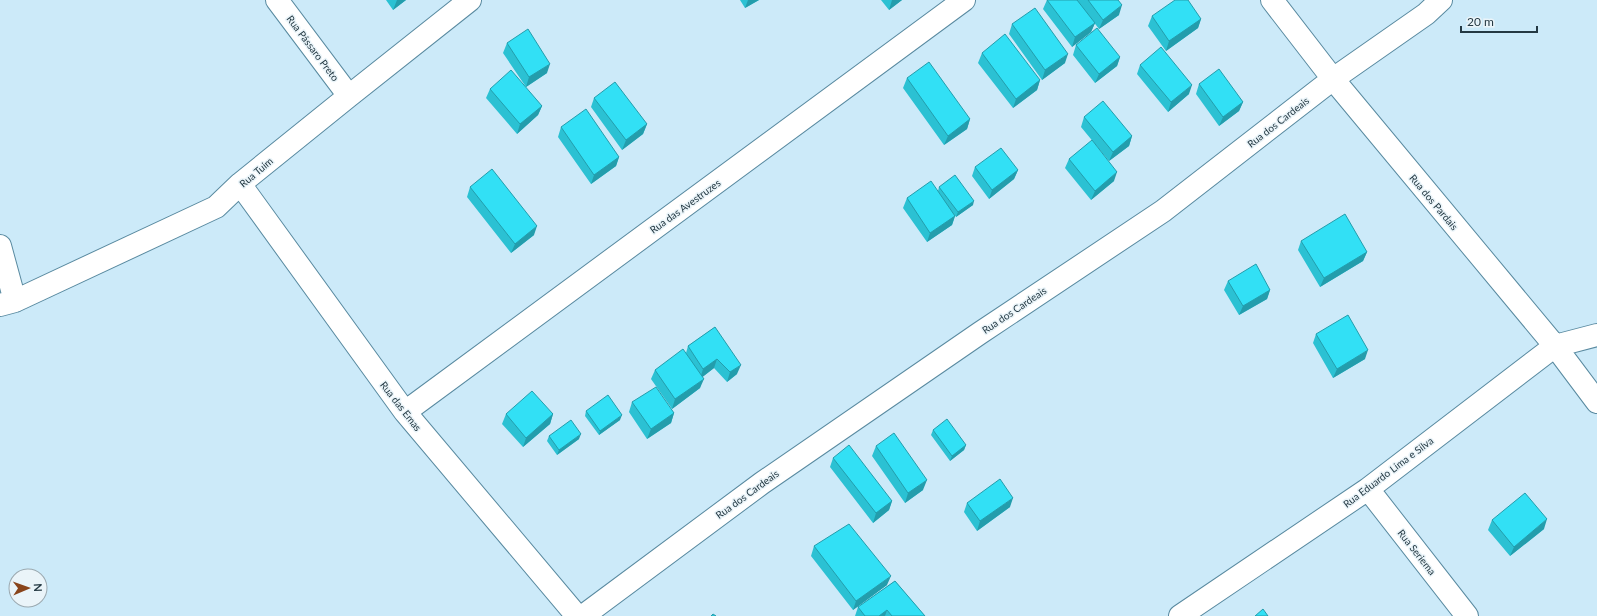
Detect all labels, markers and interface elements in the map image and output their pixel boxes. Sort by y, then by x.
scale bar [1461,8,1537,34]
street label: Rua Pássaro Preto [284,13,342,83]
text: 20 m [1467,14,1494,29]
street label: Rua dos Cardeais [1245,94,1311,150]
street label: Rua Tuim [237,155,275,189]
street label: Rua dos Pardais [1407,172,1461,232]
street label: Rua das Avestruzes [647,176,723,236]
street label: Rua dos Cardeais [980,284,1048,336]
street label: Rua das Emas [378,379,424,433]
street label: Rua Eduardo Lima e Silva [1341,434,1435,510]
street label: Rua dos Cardeais [713,467,781,521]
street label: Rua Seriema [1396,527,1438,577]
north arrow [8,568,48,608]
text: N [32,583,45,592]

